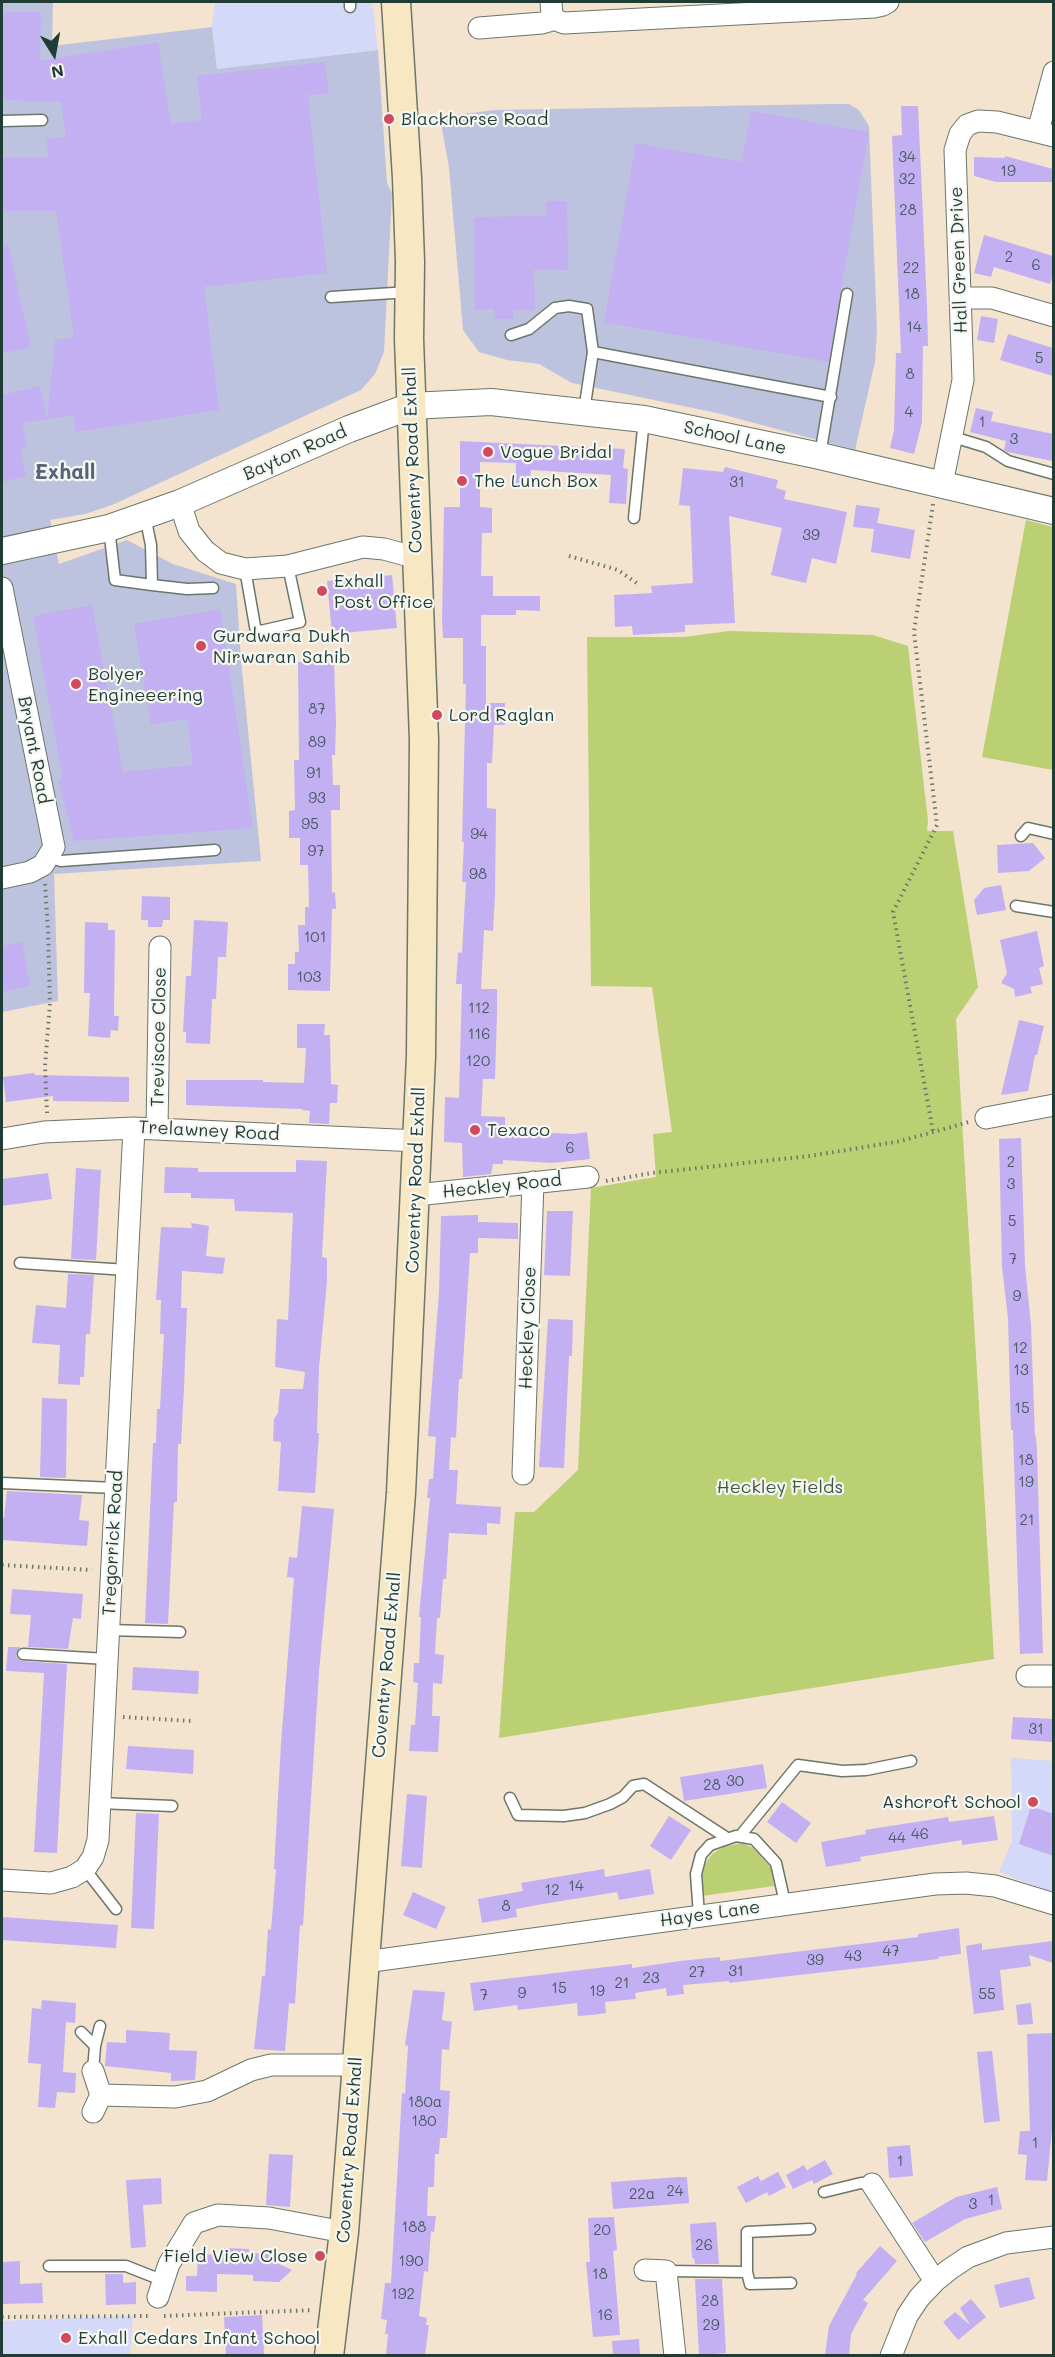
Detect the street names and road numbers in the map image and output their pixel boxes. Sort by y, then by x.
street label: Hall Green Drive [946,186,972,334]
street label: Coventry Road Exhall [399,366,427,554]
street label: School Lane [682,417,788,459]
street label: Bayton Road [240,421,350,485]
street label: Bryant Road [13,694,55,806]
street label: Treviscoe Close [147,967,171,1107]
street label: Coventry Road Exhall [402,1086,430,1274]
street label: Trelawney Road [138,1117,280,1145]
street label: Heckley Road [441,1169,563,1203]
street label: Heckley Close [515,1266,541,1390]
street label: Tregorrick Road [98,1470,128,1616]
street label: Coventry Road Exhall [368,1571,406,1759]
street label: Hayes Lane [659,1896,761,1932]
street label: Coventry Road Exhall [333,2056,367,2244]

